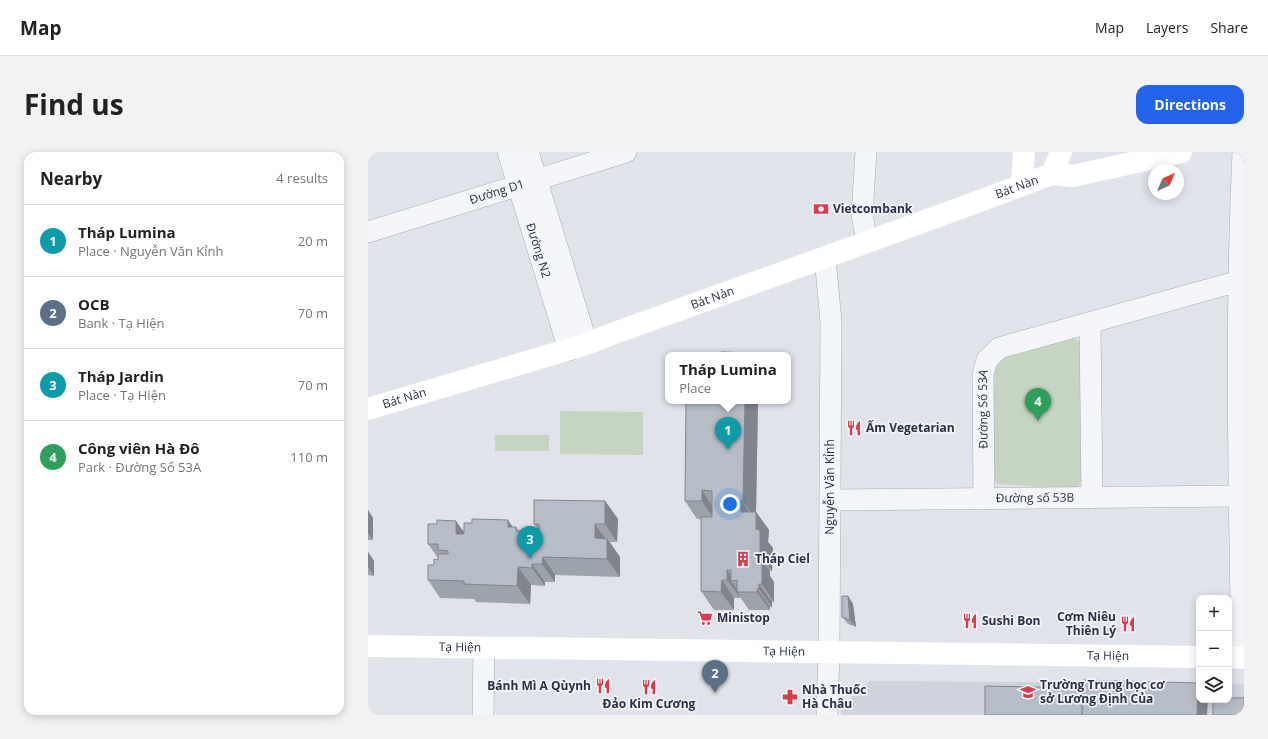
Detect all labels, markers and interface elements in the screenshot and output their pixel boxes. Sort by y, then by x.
text: Map [20,15,61,41]
text: Map [1095,18,1124,37]
text: Layers [1146,18,1188,37]
text: Share [1210,18,1248,37]
text: Find us [24,85,124,123]
button: Directions [1136,85,1244,124]
north arrow [1148,164,1184,200]
text: Nearby [40,167,102,190]
text: 4 results [276,169,328,187]
street label: Bát Nàn [993,171,1041,202]
street label: Đường D1 [467,175,526,208]
bank icon: Vietcombank [812,200,830,218]
place label: Vietcombank [833,200,913,217]
street label: Đường N2 [522,221,555,280]
text: Tháp Lumina [78,222,176,242]
text: 1 [49,232,57,250]
text: 20 m [298,232,328,250]
text: Place · Nguyễn Văn Kỉnh [78,242,224,260]
street label: Bát Nàn [688,282,736,313]
text: OCB [78,294,110,314]
text: 2 [49,304,57,322]
text: 70 m [298,304,328,322]
text: Bank · Tạ Hiện [78,314,165,332]
popup [665,352,791,404]
text: Tháp Lumina [679,359,777,379]
text: Tháp Jardin [78,366,164,386]
street label: Đường Số 53A [974,367,992,449]
text: 3 [49,376,57,394]
text: 70 m [298,376,328,394]
text: Place [679,379,711,397]
street label: Bát Nàn [380,383,428,412]
text: Place · Tạ Hiện [78,386,166,404]
pin: 4 [1025,388,1051,421]
pin: 1 [715,417,741,450]
restaurant icon: Ấm Vegetarian [845,419,863,437]
place label: Ấm Vegetarian [866,419,955,436]
text: Công viên Hà Đô [78,438,200,458]
street label: Nguyễn Văn Kỉnh [821,439,838,535]
text: 4 [49,448,57,466]
text: 110 m [290,448,328,466]
text: Park · Đường Số 53A [78,458,201,476]
street label: Đường số 53B [996,489,1075,506]
your location [720,494,740,514]
pin: 3 [517,526,543,559]
building icon: Tháp Ciel [734,550,752,568]
place label: Tháp Ciel [755,550,810,567]
map controls [1196,595,1232,703]
button: + [1196,595,1232,631]
place label: Cơm Niêu Thiên Lý [1057,608,1116,639]
supermarket icon: Ministop [696,609,714,627]
place label: Ministop [717,609,770,626]
restaurant icon: Sushi Bon [961,612,979,630]
place label: Sushi Bon [982,612,1041,629]
restaurant icon: Cơm Niêu Thiên Lý [1119,615,1137,633]
button: − [1196,631,1232,667]
street label: Tạ Hiện [439,638,481,655]
street label: Tạ Hiện [763,642,805,660]
street label: Tạ Hiện [1087,647,1129,664]
pin: 2 [702,660,728,693]
button: layers [1196,667,1232,703]
place label: Trường Trung học cơ sở Lương Định Của [1040,676,1165,707]
place label: Bánh Mì A Qùynh [487,677,591,694]
restaurant icon: Bánh Mì A Qùynh [594,677,612,695]
restaurant icon: Đảo Kim Cương [640,678,658,696]
place label: Nhà Thuốc Hà Châu [802,681,866,712]
school or university icon: Trường Trung học cơ sở Lương Định Của [1019,683,1037,701]
pharmacy icon: Nhà Thuốc Hà Châu [781,688,799,706]
place label: Đảo Kim Cương [603,695,696,712]

